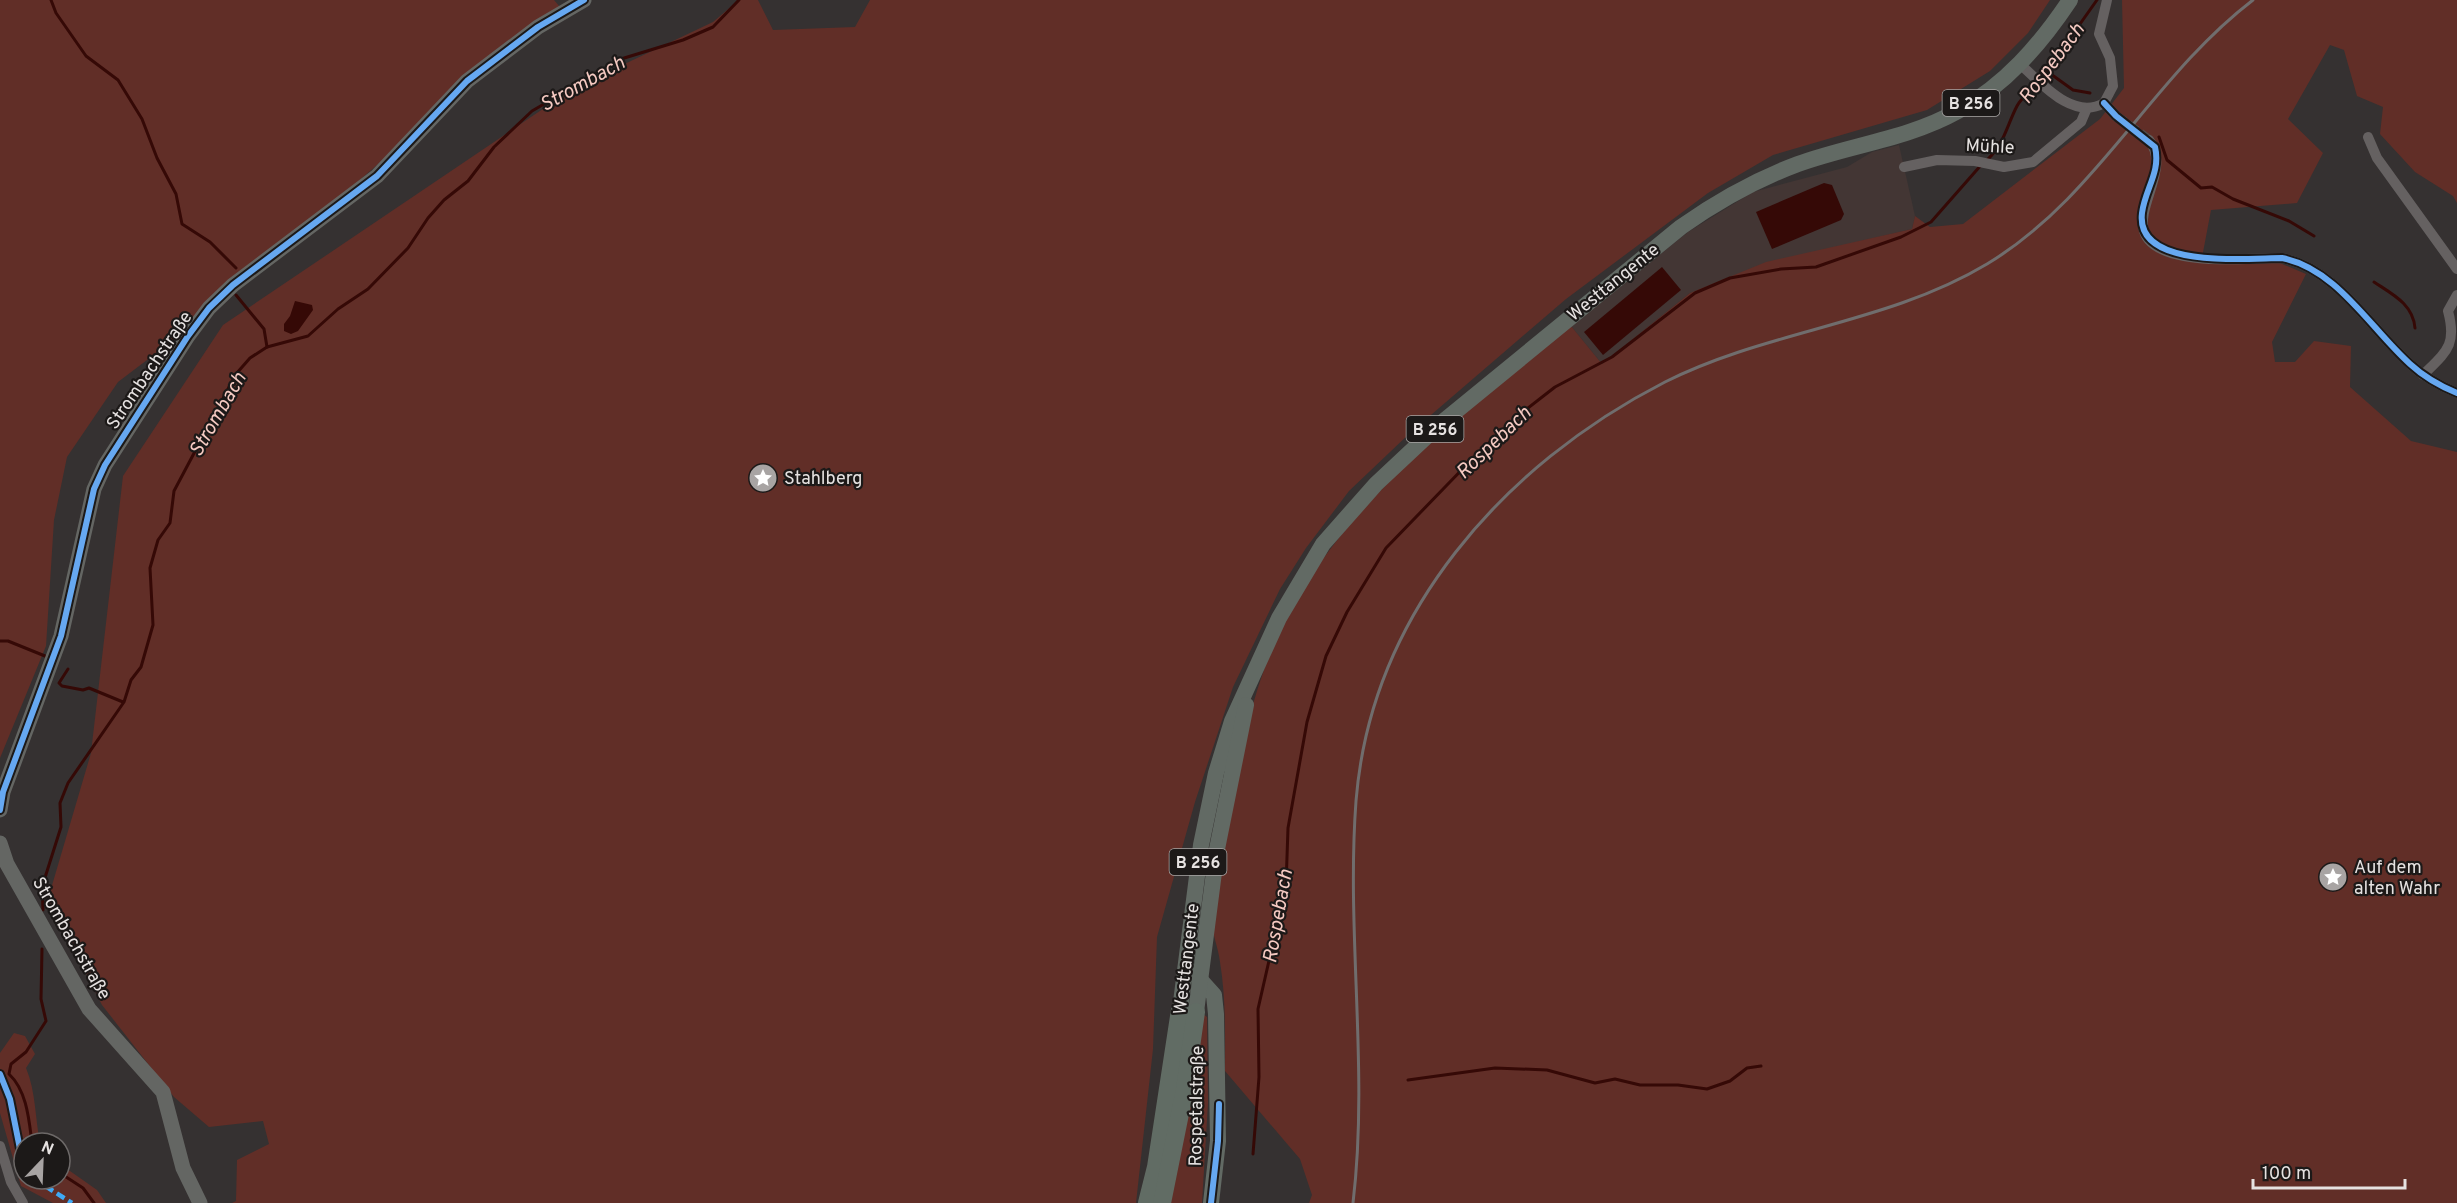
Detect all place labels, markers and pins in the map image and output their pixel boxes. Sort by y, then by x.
place icon: Stahlberg [747,462,779,494]
place label: Stahlberg [784,468,863,491]
place label: Auf dem alten Wahr [2354,857,2440,901]
place icon: Auf dem alten Wahr [2317,861,2349,893]

